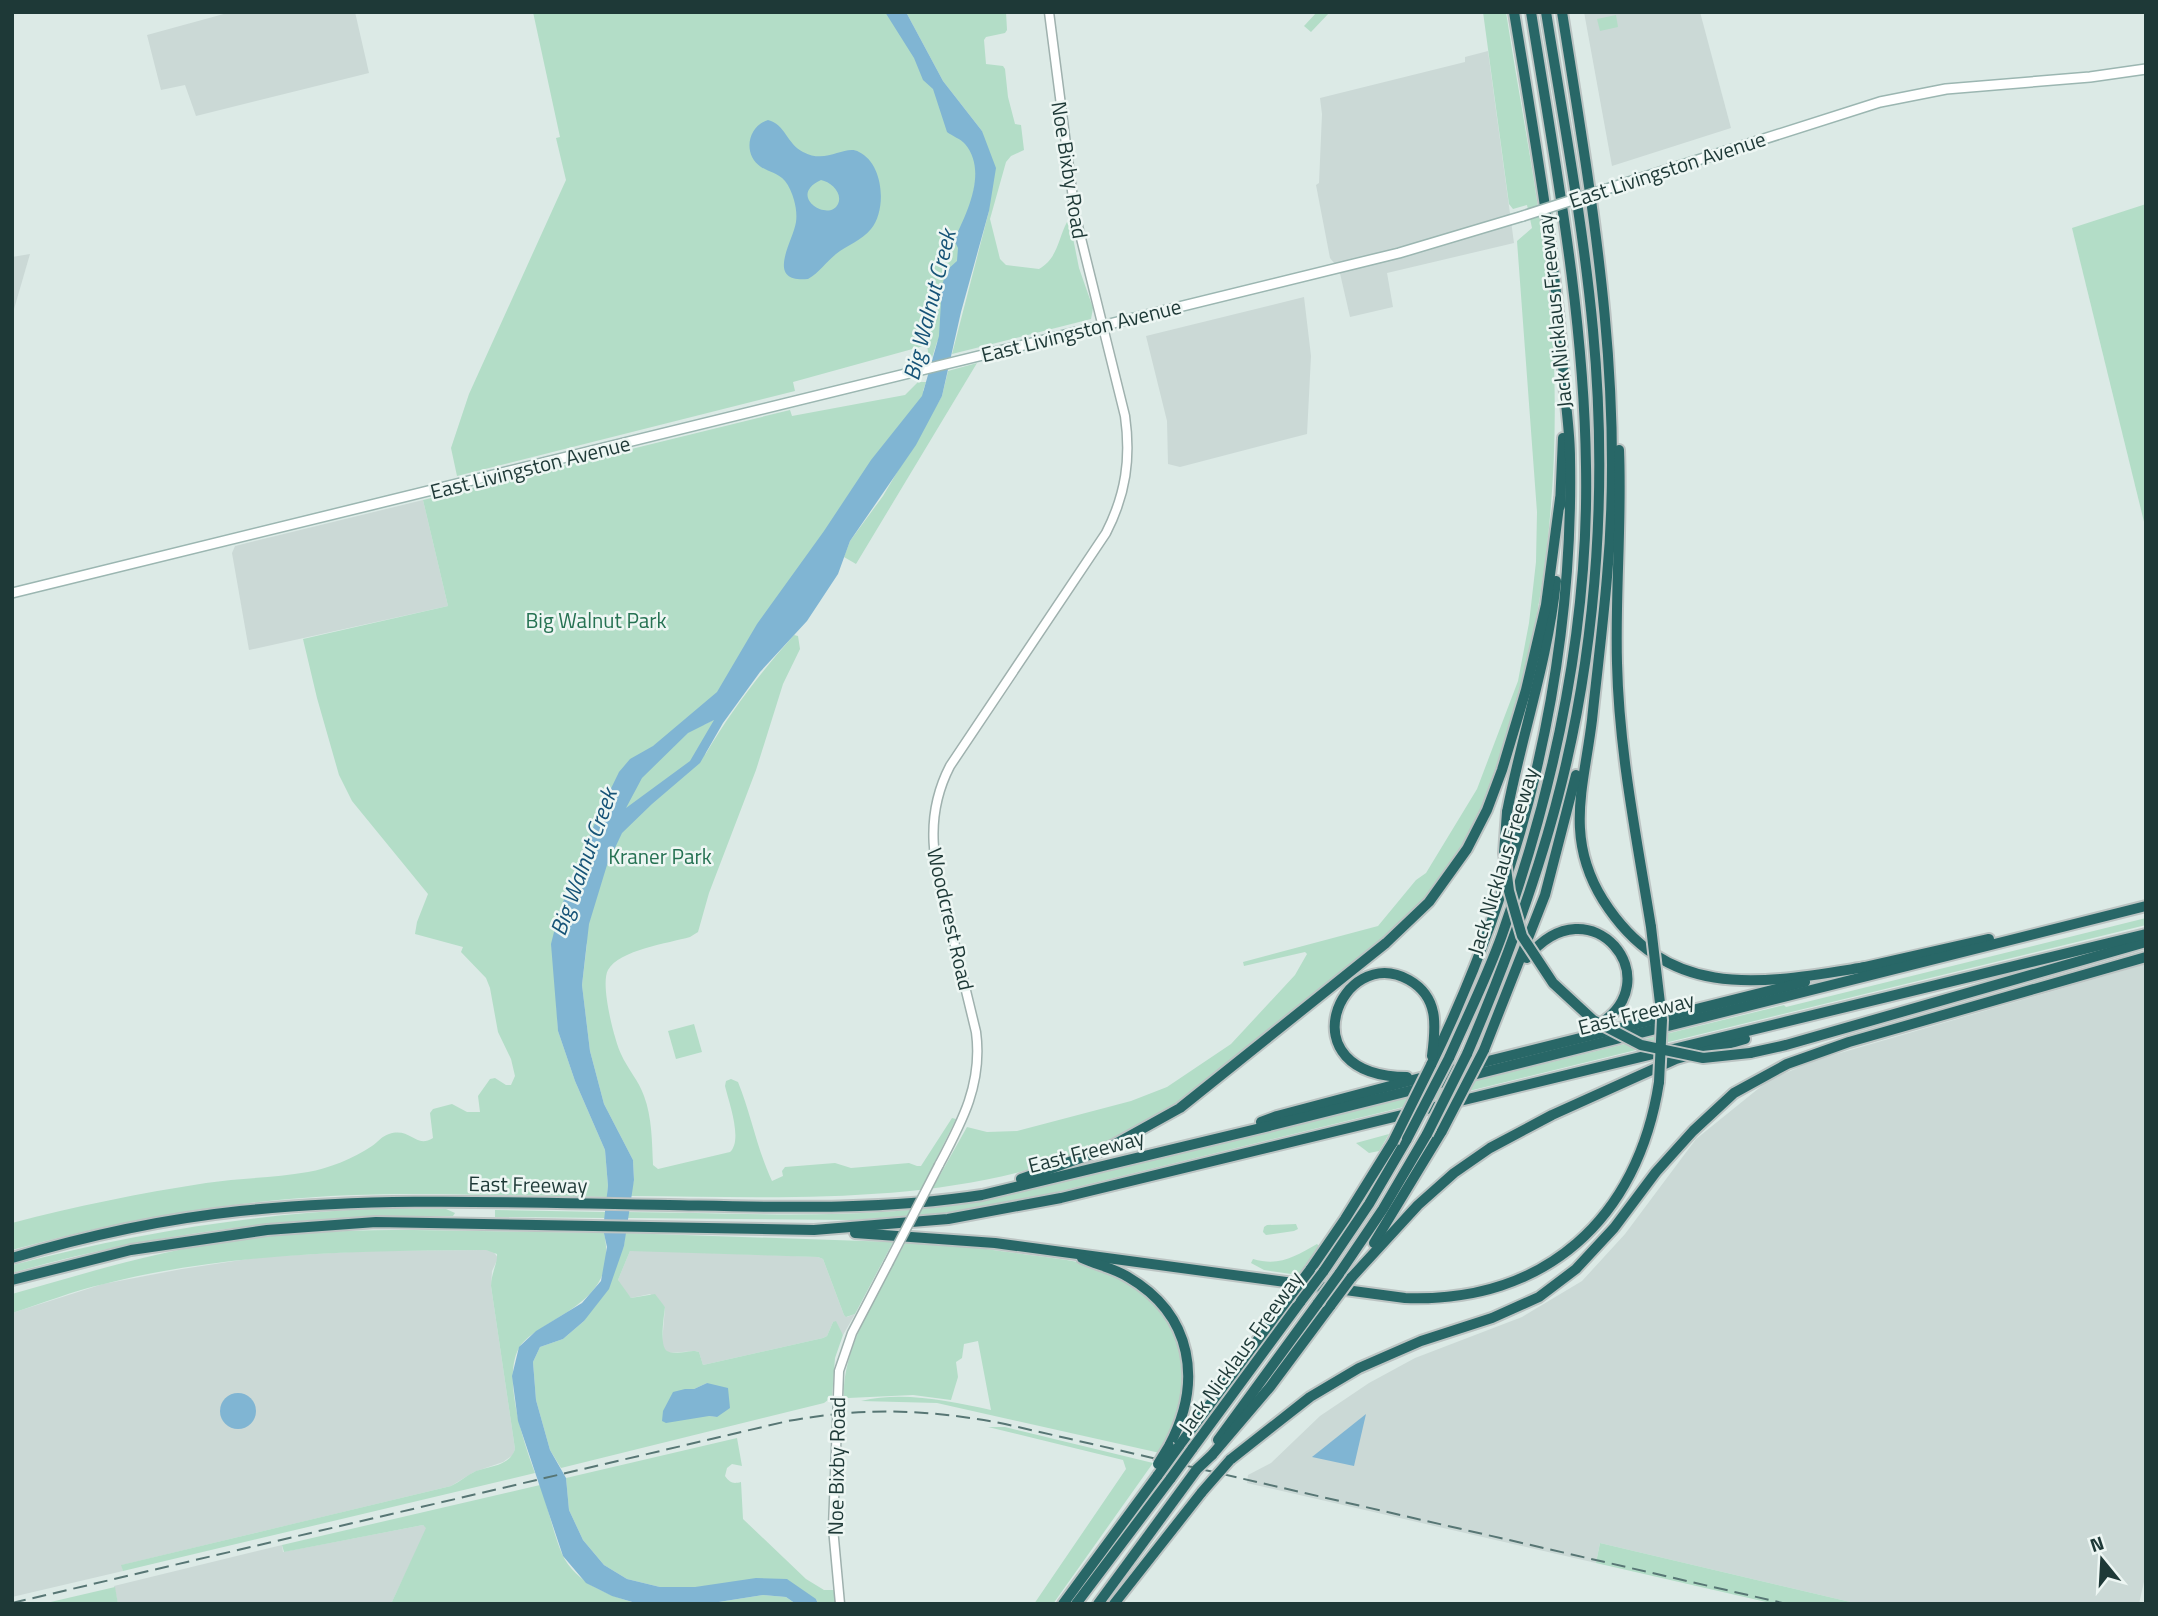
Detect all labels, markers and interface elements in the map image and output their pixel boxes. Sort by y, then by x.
street label: Noe Bixby Road [1043,99,1097,241]
street label: East Livingston Avenue [1565,122,1769,216]
street label: Jack Nicklaus Freeway [1528,213,1580,409]
water label: Big Walnut Creek [893,223,965,384]
street label: East Livingston Avenue [978,290,1184,370]
street label: East Livingston Avenue [427,427,633,507]
park label: Big Walnut Park [525,604,667,636]
street label: Jack Nicklaus Freeway [1458,763,1546,959]
water label: Big Walnut Creek [540,781,627,940]
park label: Kraner Park [608,840,712,872]
street label: Woodcrest Road [919,845,983,993]
street label: East Freeway [1574,983,1698,1043]
street label: East Freeway [1024,1121,1148,1181]
street label: East Freeway [468,1167,588,1201]
street label: Jack Nicklaus Freeway [1170,1264,1310,1440]
street label: Noe Bixby Road [819,1396,853,1536]
north arrow [2067,1525,2137,1595]
text: N [2086,1528,2107,1559]

